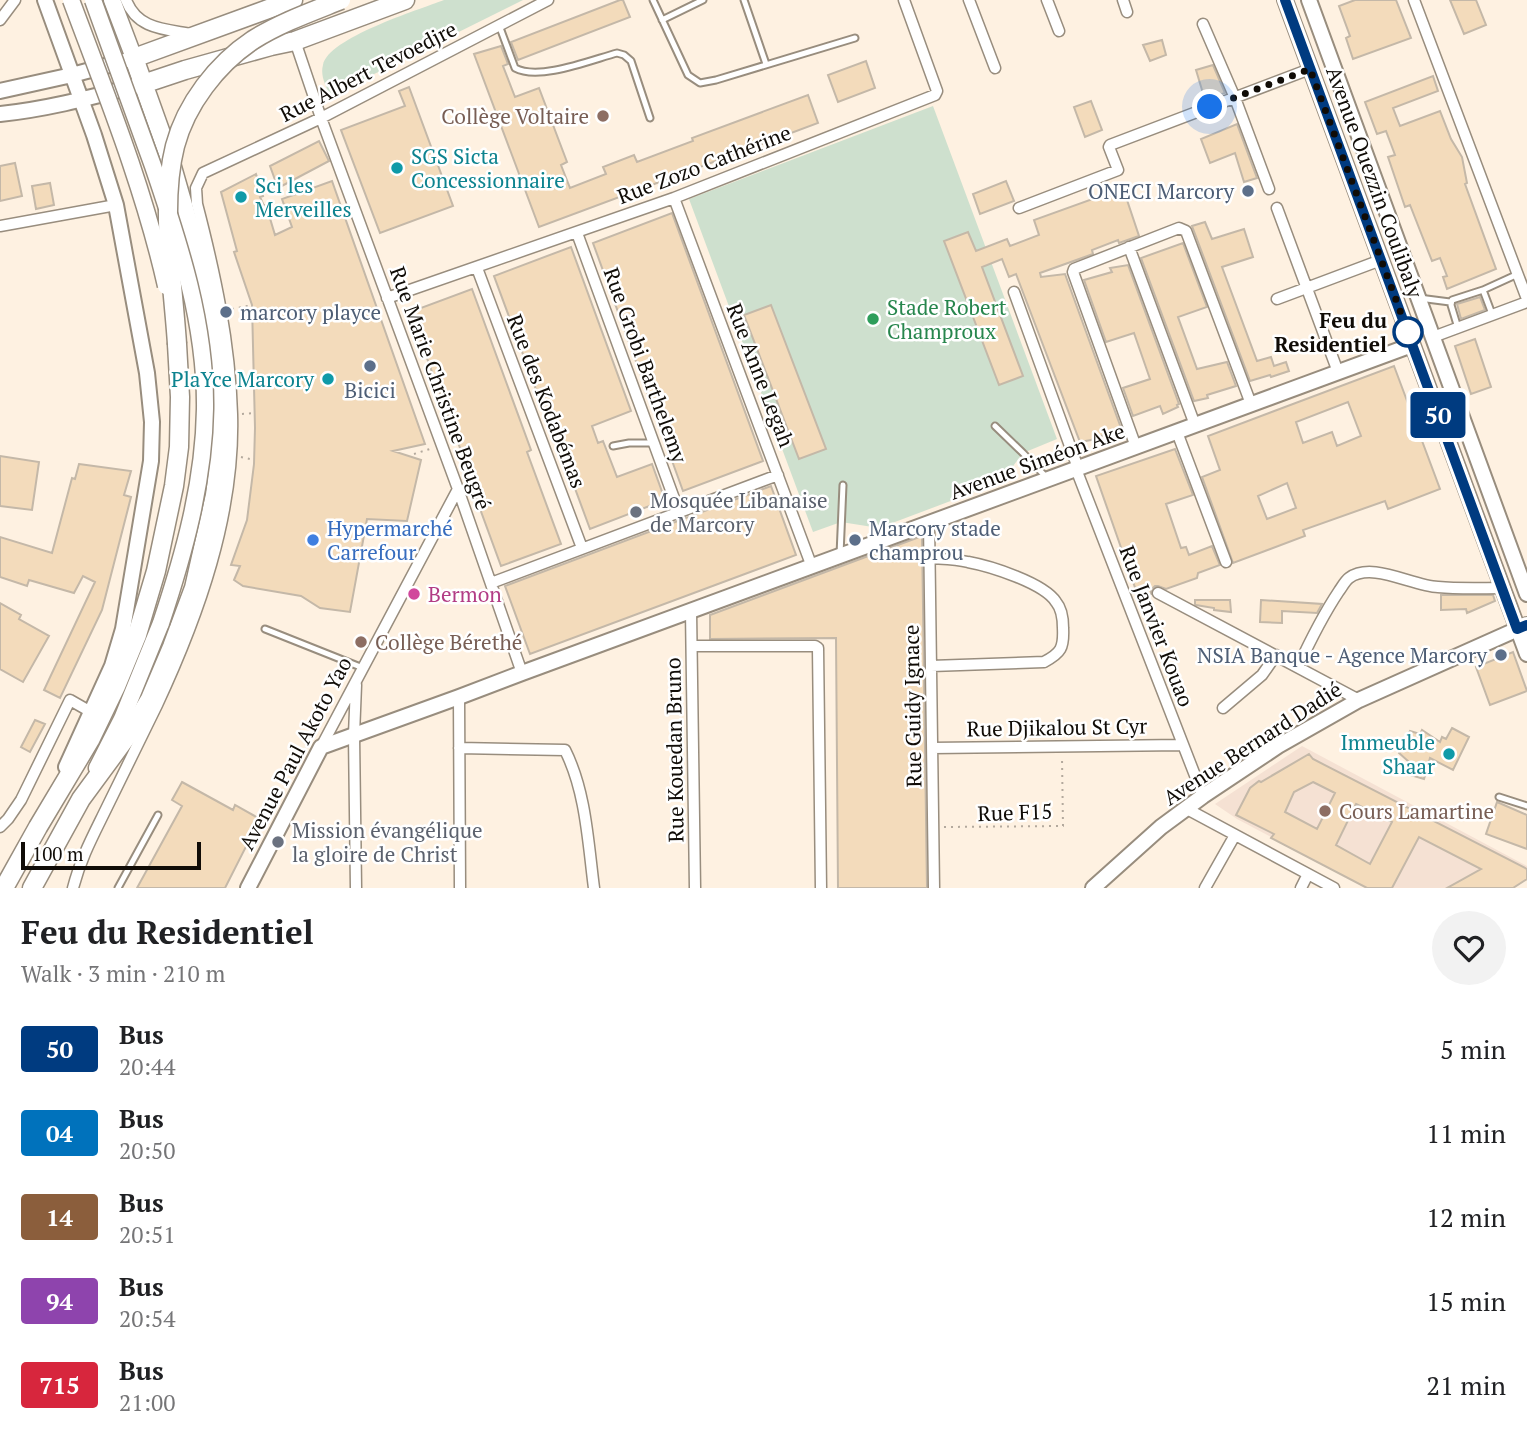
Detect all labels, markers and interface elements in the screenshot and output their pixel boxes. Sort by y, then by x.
street label: Rue Albert Tevoedjre [275,14,461,128]
street label: Avenue Ouezzin Coulibaly [1320,63,1430,302]
your location [1192,89,1227,124]
place label: Collège Voltaire [441,102,589,130]
marker: Collège Voltaire [595,108,611,124]
street label: Rue Zozo Cathérine [613,118,795,210]
place label: SGS Sicta Concessionnaire [411,142,565,194]
marker: SGS Sicta Concessionnaire [389,160,405,176]
place label: Sci les Merveilles [255,171,352,223]
place label: ONECI Marcory [1088,177,1234,205]
marker: ONECI Marcory [1240,183,1256,199]
marker: Sci les Merveilles [233,189,249,205]
street label: Rue Marie Christine Beugré [384,263,498,513]
street label: Rue Grobi Barthelemy [598,263,695,467]
place label: Stade Robert Champroux [887,293,1007,345]
place label: marcory playce [240,298,381,326]
street label: Rue Anne Legah [721,299,801,451]
marker: marcory playce [218,304,234,320]
place label: Feu du Residentiel [1274,306,1387,358]
street label: Rue des Kodabémas [501,310,593,492]
marker: Stade Robert Champroux [865,311,881,327]
marker: Feu du Residentiel [1393,317,1423,347]
marker: Bicici [362,358,378,374]
place label: PlaYce Marcory [171,365,314,393]
marker: PlaYce Marcory [320,371,336,387]
place label: Bicici [344,376,396,404]
line badge: 50 [1406,392,1470,438]
text: 50 [1424,399,1452,431]
street label: Avenue Siméon Ake [946,416,1128,506]
place label: Mosquée Libanaise de Marcory [650,486,828,538]
marker: Mosquée Libanaise de Marcory [628,504,644,520]
place label: Hypermarché Carrefour [327,514,453,566]
place label: Marcory stade champrou [869,514,1001,566]
marker: Hypermarché Carrefour [305,532,321,548]
marker: Marcory stade champrou [847,532,863,548]
street label: Rue Janvier Kouao [1113,541,1201,711]
place label: Bermon [428,580,502,608]
marker: Bermon [406,586,422,602]
street label: Rue Guidy Ignace [897,624,927,788]
place label: Collège Bérethé [375,628,522,656]
marker: Collège Bérethé [353,634,369,650]
place label: NSIA Banque - Agence Marcory [1197,641,1487,669]
marker: NSIA Banque - Agence Marcory [1493,647,1509,663]
street label: Avenue Paul Akoto Yao [232,652,358,854]
street label: Rue Kouedan Bruno [658,657,690,843]
street label: Avenue Bernard Dadié [1157,675,1347,811]
street label: Rue Djikalou St Cyr [966,711,1148,743]
place label: Immeuble Shaar [1340,728,1435,780]
marker: Immeuble Shaar [1441,746,1457,762]
street label: Rue F15 [977,797,1053,827]
place label: Cours Lamartine [1339,797,1494,825]
marker: Cours Lamartine [1317,803,1333,819]
place label: Mission évangélique la gloire de Christ [292,816,483,868]
marker: Mission évangélique la gloire de Christ [270,834,286,850]
scale bar [21,839,201,871]
text: 100 m [32,841,83,866]
text: Feu du Residentiel [21,910,314,953]
button: heart [1432,911,1506,985]
text: Walk · 3 min · 210 m [21,958,225,989]
text: Bus [119,1017,164,1051]
text: 5 min [1440,1032,1506,1066]
text: 50 [46,1033,73,1065]
text: 20:44 [119,1051,176,1082]
text: Bus [119,1101,164,1135]
text: 11 min [1426,1116,1506,1150]
text: 04 [46,1117,73,1149]
text: 20:50 [119,1135,176,1166]
text: Bus [119,1185,164,1219]
text: 12 min [1426,1200,1506,1234]
text: 14 [46,1201,73,1233]
text: 20:51 [119,1219,176,1250]
text: Bus [119,1269,164,1303]
text: 15 min [1426,1284,1506,1318]
text: 94 [46,1285,73,1317]
text: 20:54 [119,1303,176,1334]
text: Bus [119,1353,164,1387]
text: 21 min [1426,1368,1506,1402]
text: 715 [39,1369,80,1401]
text: 21:00 [119,1387,176,1418]

